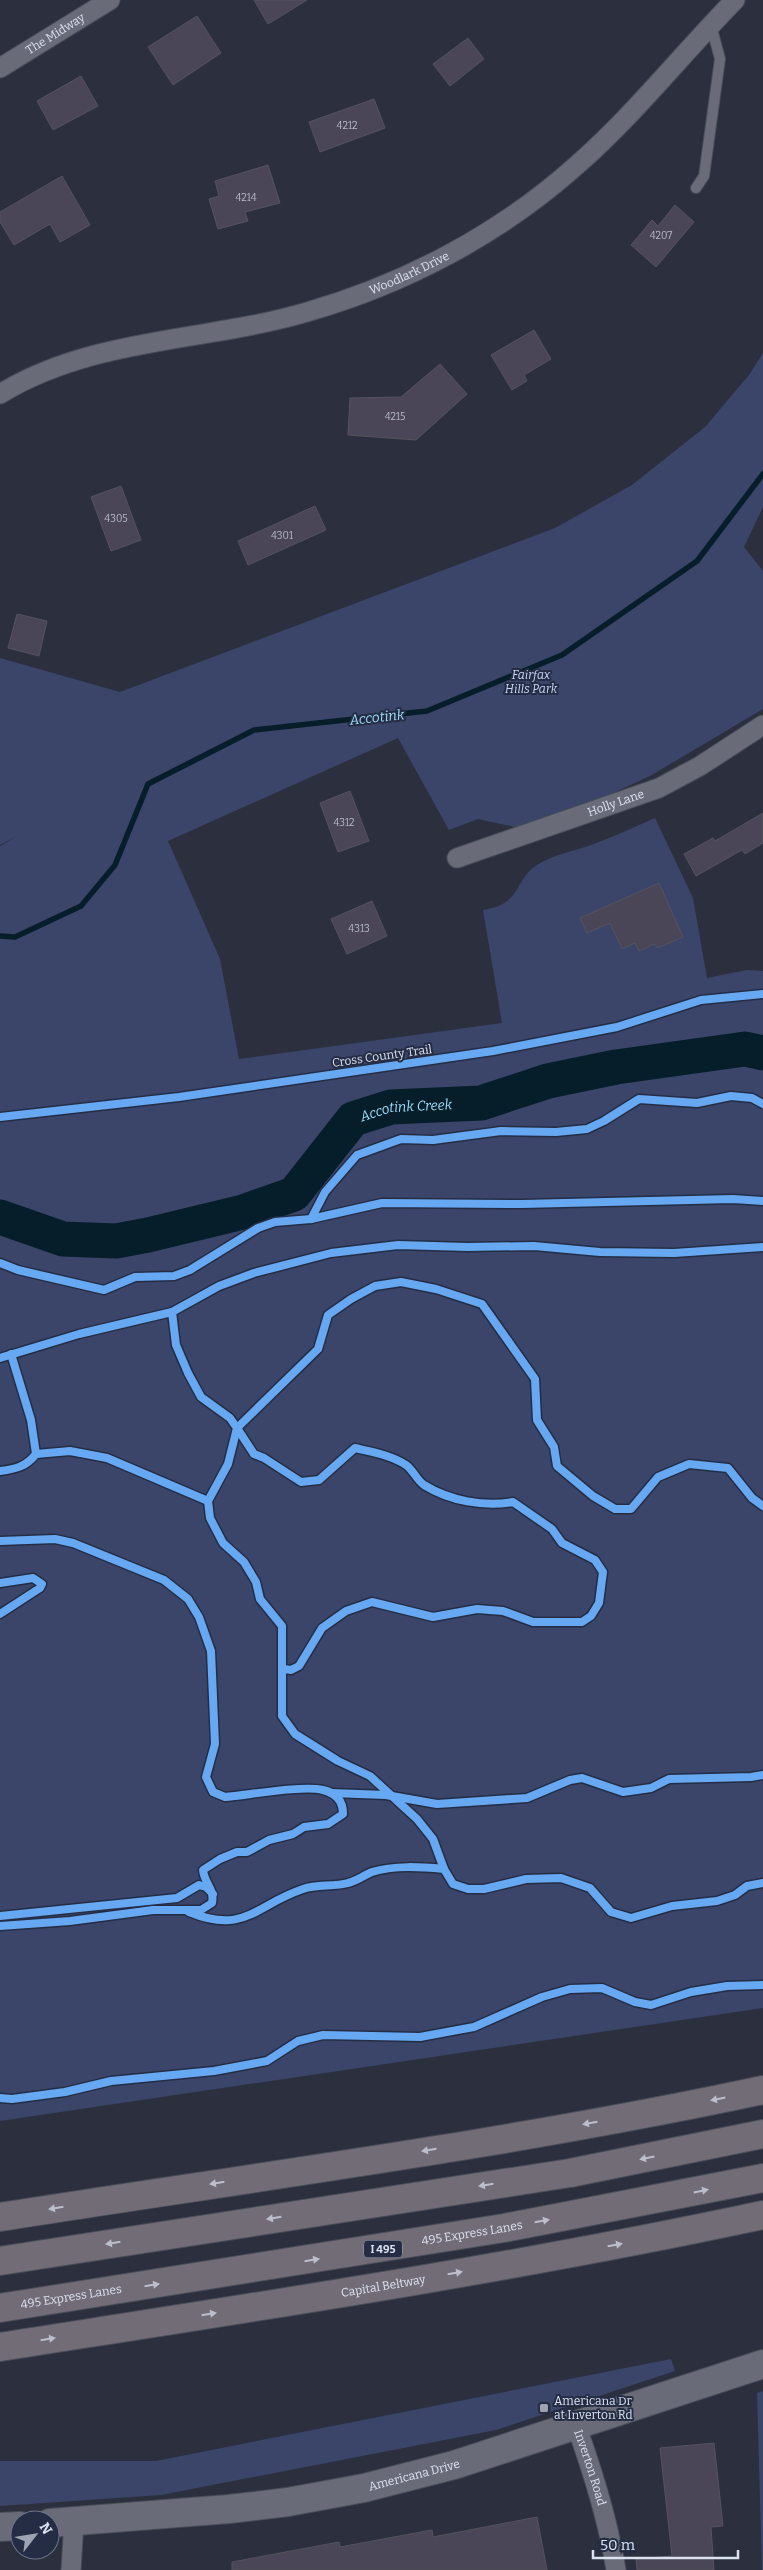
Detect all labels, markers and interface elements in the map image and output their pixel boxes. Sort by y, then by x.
street label: The Midway [23,10,88,57]
house number: 4212 [337,120,357,132]
house number: 4214 [235,192,257,204]
house number: 4207 [650,230,672,242]
street label: Woodlark Drive [367,249,451,297]
house number: 4215 [385,411,405,423]
house number: 4305 [104,513,128,525]
house number: 4301 [271,530,293,542]
park label: Fairfax Hills Park [505,668,558,696]
water label: Accotink [348,706,406,729]
street label: Holly Lane [586,787,646,819]
house number: 4312 [333,817,355,829]
house number: 4313 [348,923,370,935]
street label: Cross County Trail [331,1042,433,1070]
water label: Accotink Creek [357,1096,453,1126]
one-way arrow [710,2095,725,2103]
one-way arrow [581,2120,597,2128]
one-way arrow [421,2146,437,2154]
one-way arrow [638,2155,654,2163]
one-way arrow [208,2179,224,2187]
one-way arrow [478,2182,494,2190]
one-way arrow [694,2187,709,2195]
one-way arrow [48,2204,64,2212]
one-way arrow [266,2214,282,2222]
one-way arrow [534,2217,550,2225]
street label: 495 Express Lanes [421,2218,524,2248]
one-way arrow [105,2239,121,2247]
road number: I 495 [364,2240,402,2258]
one-way arrow [608,2241,624,2249]
one-way arrow [305,2255,321,2263]
one-way arrow [448,2269,464,2277]
street label: Capital Beltway [340,2272,427,2300]
one-way arrow [144,2280,160,2288]
street label: 495 Express Lanes [20,2282,123,2312]
one-way arrow [201,2310,217,2318]
one-way arrow [41,2335,57,2343]
place label: Americana Dr at Inverton Rd [554,2394,633,2422]
marker: Americana Dr at Inverton Rd [538,2402,550,2414]
street label: Inverton Road [571,2428,609,2507]
street label: Americana Drive [367,2457,462,2494]
north arrow [10,2510,60,2560]
text: N [36,2520,56,2538]
scale bar [593,2528,738,2560]
text: 50 m [600,2536,636,2554]

